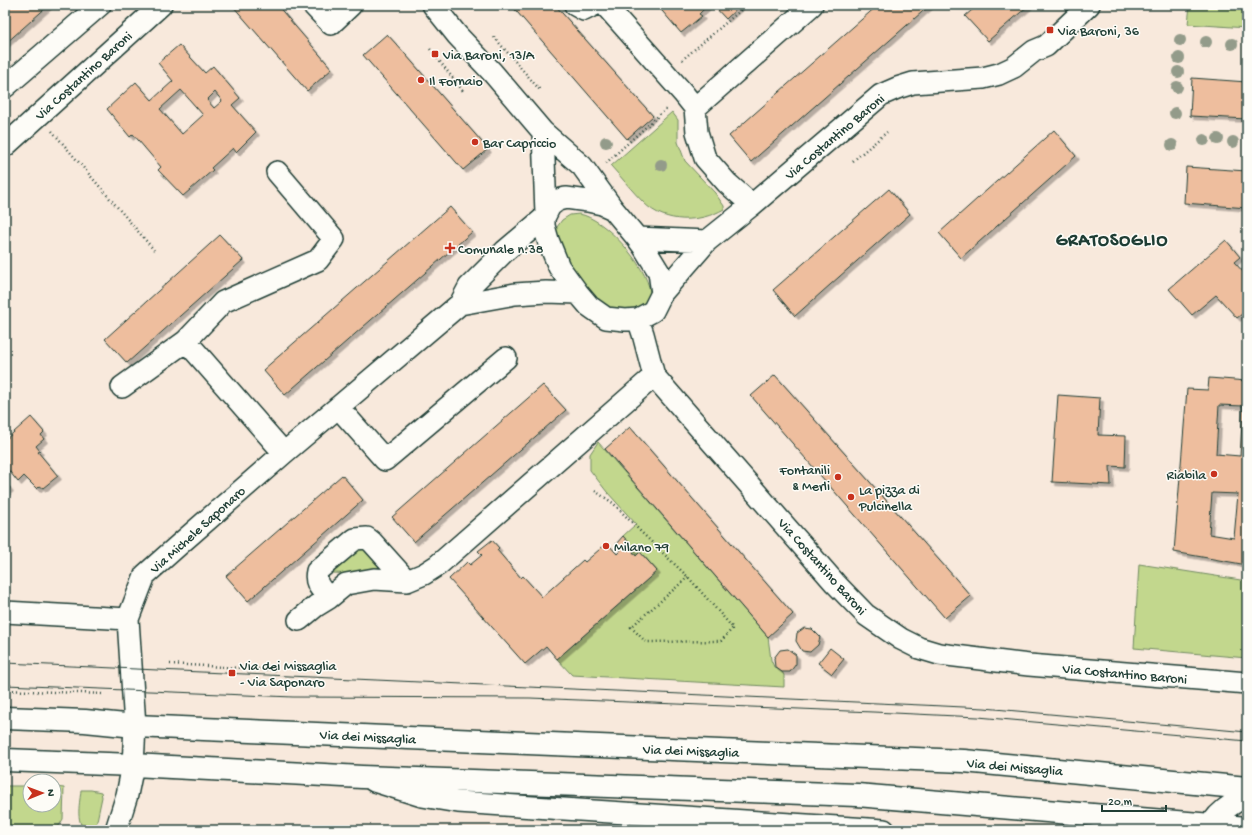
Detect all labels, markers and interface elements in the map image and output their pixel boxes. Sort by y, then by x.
place label: Via Baroni, 36 [1057,24,1140,41]
marker: Via Baroni, 36 [1045,25,1055,35]
street label: Via Costantino Baroni [32,29,137,126]
place label: Via Baroni, 13/A [442,48,535,65]
marker: Via Baroni, 13/A [430,49,440,59]
place label: Il Fornaio [429,74,483,91]
marker: Il Fornaio [416,75,426,85]
street label: Via Costantino Baroni [782,91,889,185]
place label: Bar Capriccio [482,136,556,153]
marker: Bar Capriccio [470,137,480,147]
district label: GRATOSOGLIO [1056,231,1168,252]
place label: Comunale n.38 [458,242,544,259]
marker: Comunale n.38 [445,243,455,253]
place label: Fontanili & Merli [779,463,830,496]
place label: Riabila [1167,468,1207,485]
marker: Riabila [1209,469,1219,479]
marker: Fontanili & Merli [833,472,843,482]
street label: Via Michele Saponaro [147,483,250,579]
place label: La pizza di Pulcinella [858,483,920,516]
marker: La pizza di Pulcinella [846,492,856,502]
street label: Via Costantino Baroni [772,515,869,620]
place label: Milano 79 [614,540,669,557]
marker: Milano 79 [601,541,611,551]
place label: Via dei Missaglia - Via Saponaro [239,659,338,692]
street label: Via Costantino Baroni [1061,661,1188,689]
marker: Via dei Missaglia - Via Saponaro [227,668,237,678]
street label: Via dei Missaglia [318,727,418,750]
street label: Via dei Missaglia [641,742,741,763]
street label: Via dei Missaglia [965,756,1065,781]
north arrow [22,773,62,813]
scale bar [1102,787,1166,813]
text: N [44,789,56,797]
text: 20 m [1108,796,1133,810]

